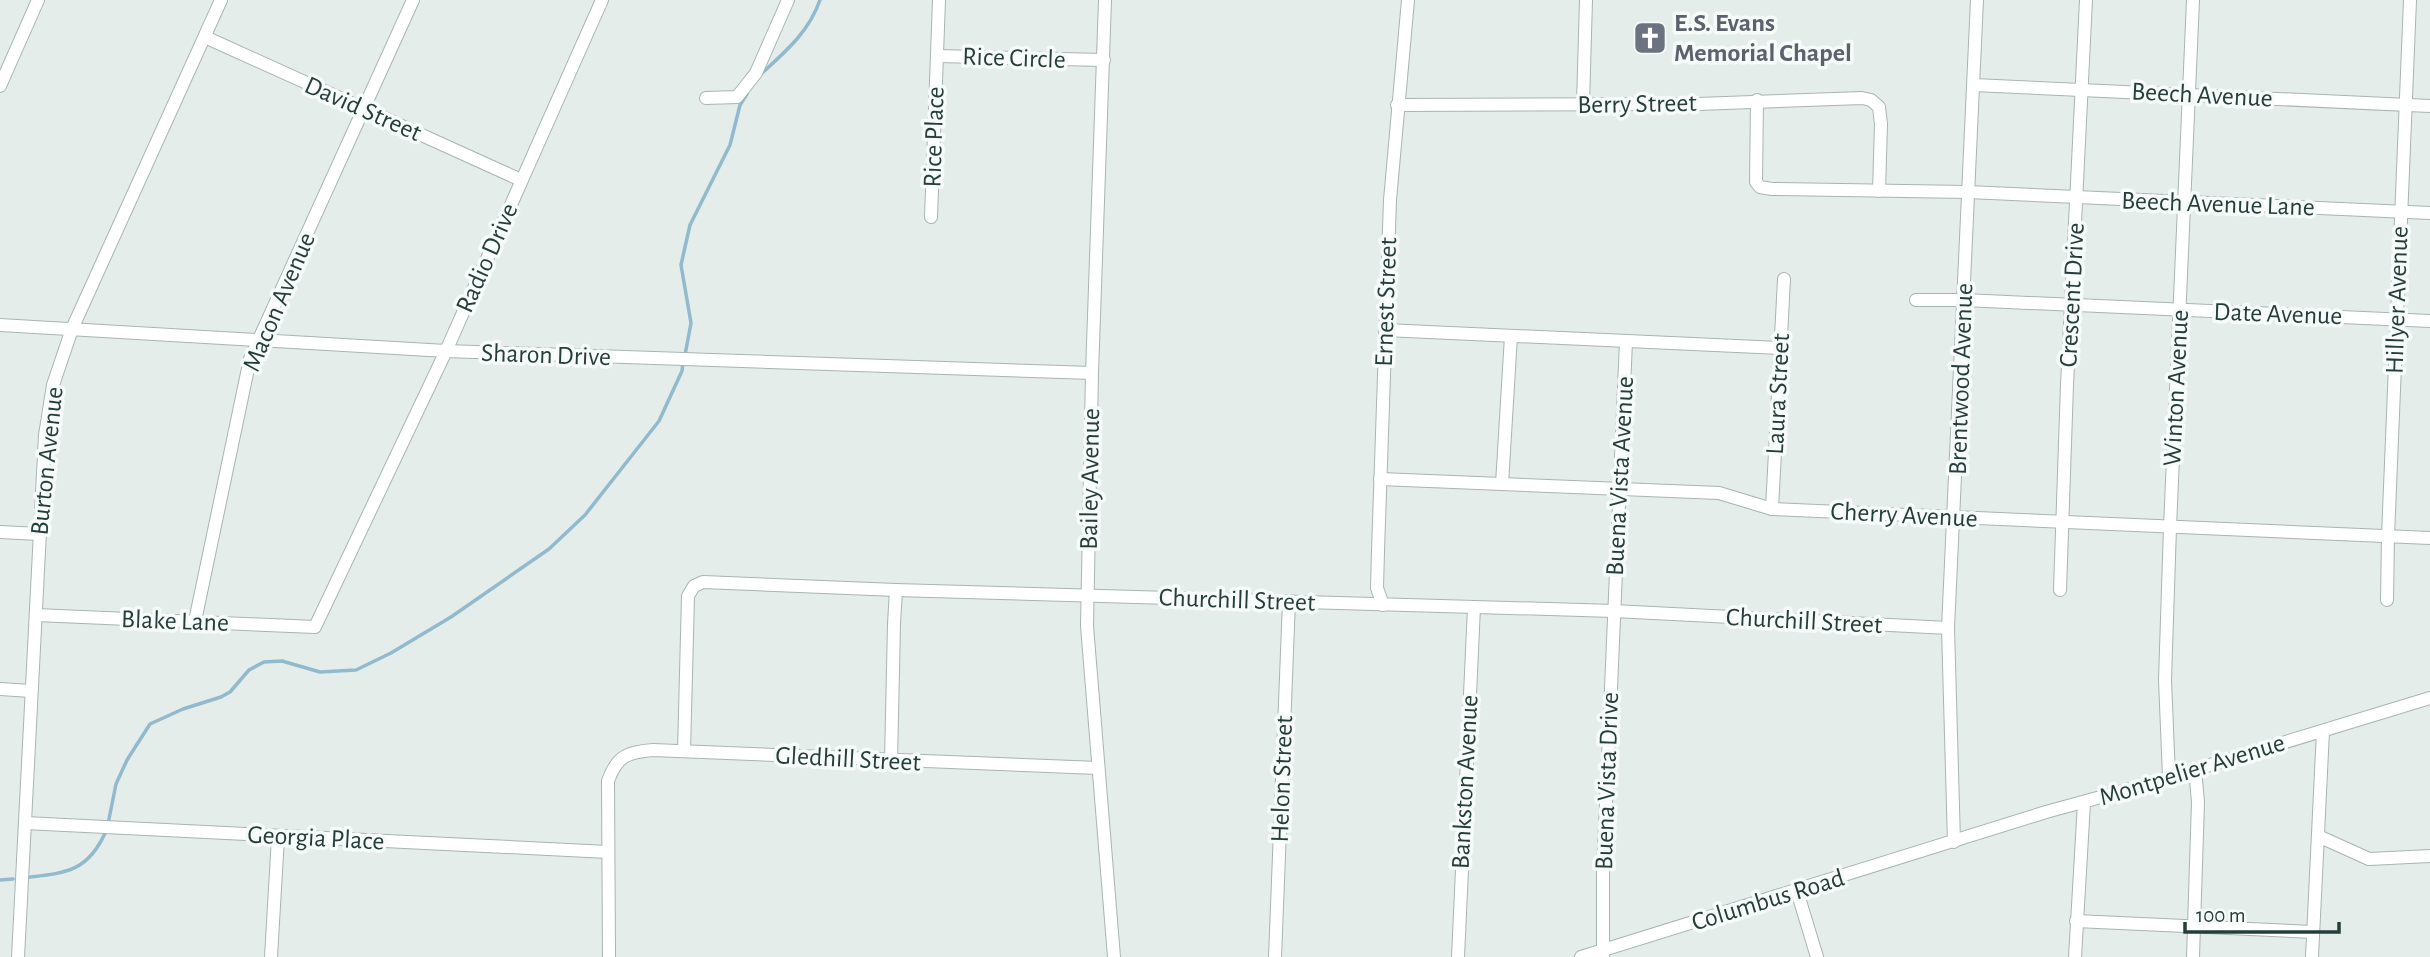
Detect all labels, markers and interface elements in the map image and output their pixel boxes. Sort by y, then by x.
place label: E.S. Evans Memorial Chapel [1674,10,1852,66]
church icon: E.S. Evans Memorial Chapel [1631,19,1669,57]
street label: Rice Circle [962,43,1066,73]
street label: David Street [301,72,425,146]
street label: Beech Avenue [2131,78,2273,112]
street label: Rice Place [919,86,949,188]
street label: Berry Street [1577,90,1697,118]
street label: Beech Avenue Lane [2121,188,2315,220]
street label: Radio Drive [451,199,523,317]
street label: Crescent Drive [2055,222,2089,368]
street label: Hillyer Avenue [2381,226,2413,374]
street label: Macon Avenue [238,229,320,375]
street label: Ernest Street [1371,237,1401,367]
street label: Brentwood Avenue [1945,283,1977,475]
street label: Date Avenue [2213,299,2343,329]
street label: Winton Avenue [2159,309,2193,467]
street label: Laura Street [1762,333,1794,455]
street label: Sharon Drive [481,340,611,370]
street label: Buena Vista Avenue [1602,376,1638,576]
street label: Burton Avenue [26,385,68,537]
street label: Bailey Avenue [1076,408,1104,550]
street label: Cherry Avenue [1830,498,1978,532]
street label: Churchill Street [1158,584,1316,616]
street label: Churchill Street [1725,604,1883,638]
street label: Blake Lane [121,606,229,636]
street label: Buena Vista Drive [1591,692,1623,870]
street label: Bankston Avenue [1447,694,1483,870]
street label: Helon Street [1267,715,1297,843]
street label: Montpelier Avenue [2096,729,2288,811]
street label: Gledhill Street [775,742,921,776]
street label: Georgia Place [247,821,385,855]
street label: Columbus Road [1689,864,1847,936]
scale bar [2185,890,2339,934]
text: 100 m [2196,905,2246,926]

